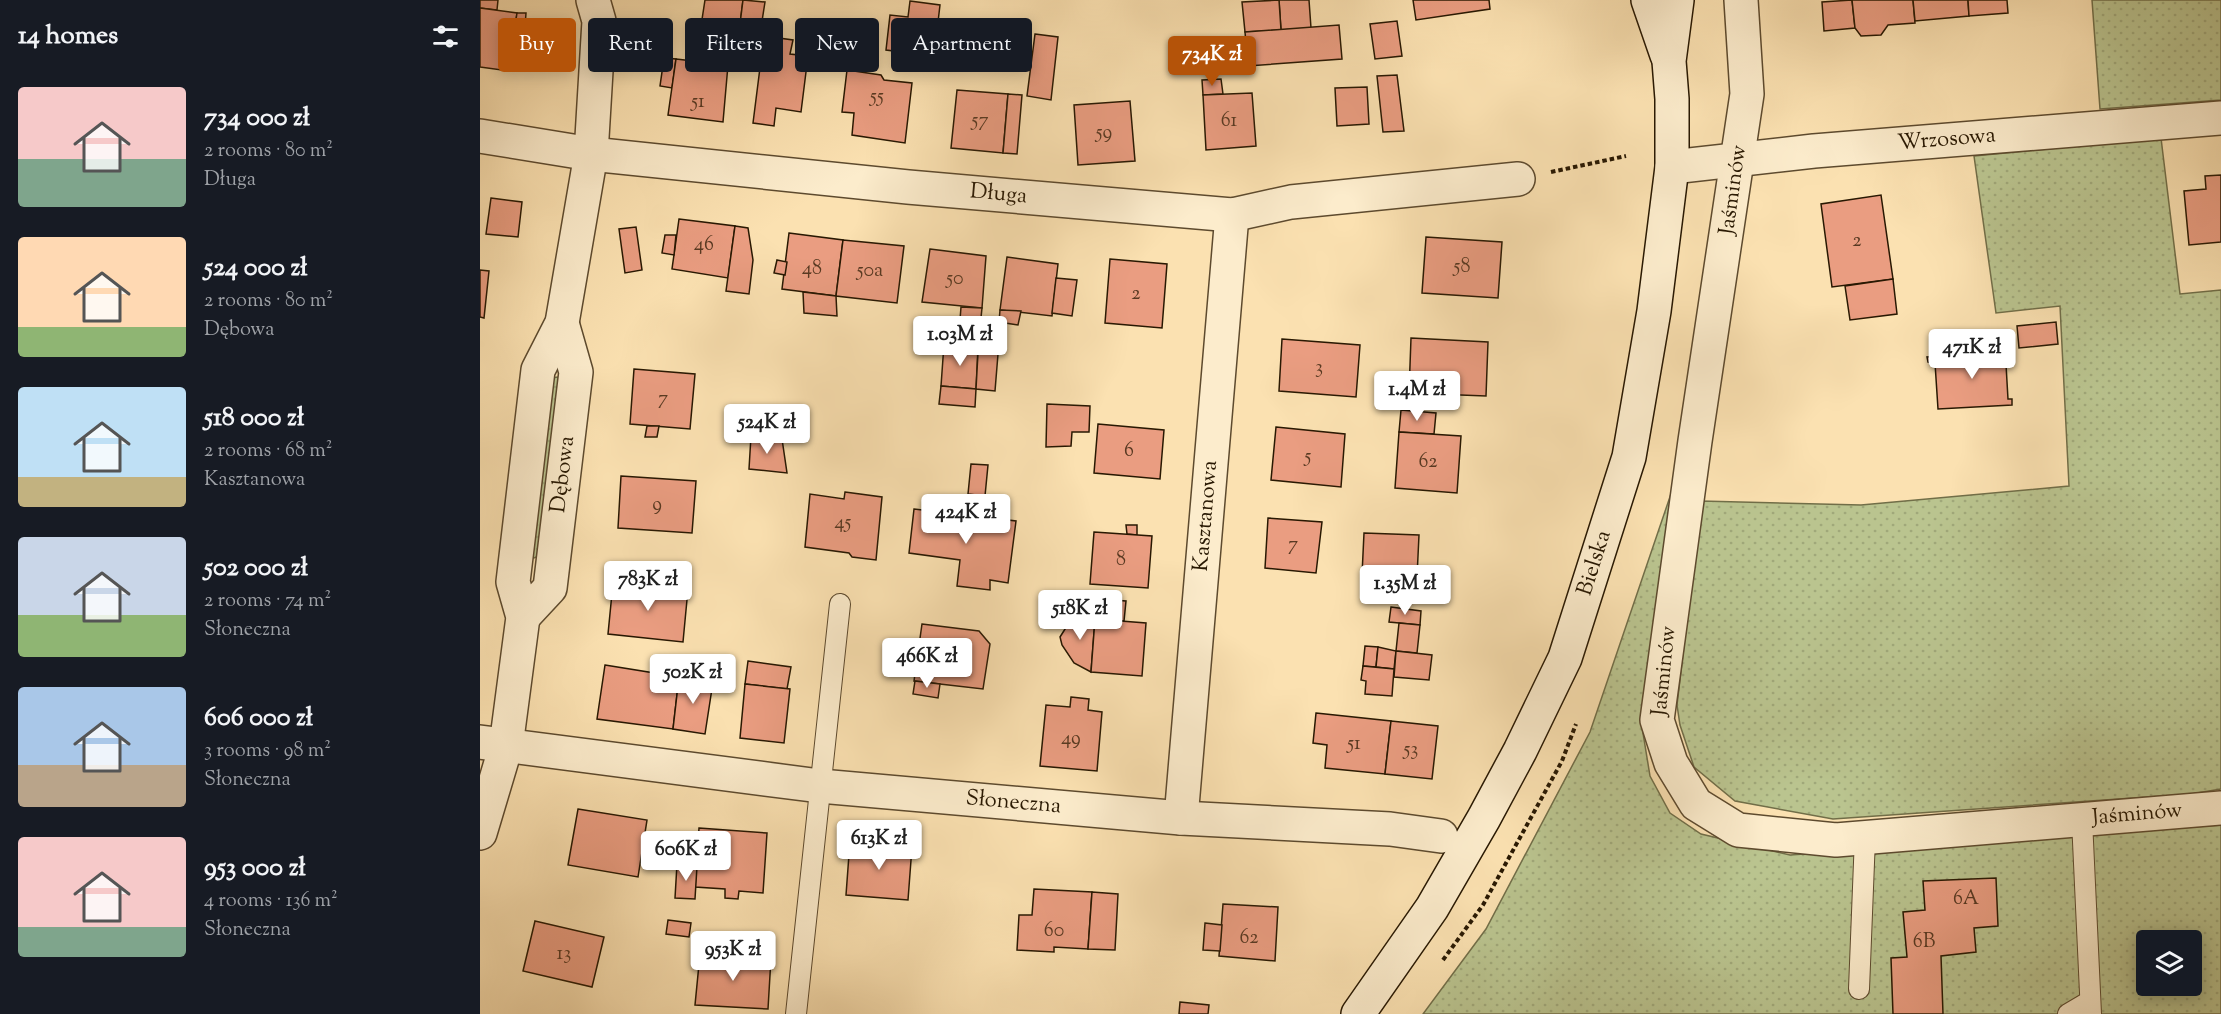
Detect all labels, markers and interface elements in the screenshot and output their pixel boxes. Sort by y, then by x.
text: 14 homes [18,18,118,55]
chip: Buy [498,18,576,72]
chip: Rent [588,18,673,72]
chip: Filters [685,18,783,72]
chip: New [795,18,879,72]
chip: Apartment [891,18,1032,72]
icon: filters [429,20,462,53]
pin: 734K zł [1157,36,1267,87]
text: 734K zł [1182,41,1242,70]
house number: 55 [869,83,884,112]
house number: 51 [690,88,705,117]
text: 734 000 zł [204,100,310,137]
house number: 57 [971,107,988,136]
house number: 61 [1221,107,1237,136]
icon: home [66,111,138,183]
house number: 59 [1095,119,1112,148]
street label: Wrzosowa [1896,120,1997,160]
text: 2 rooms · 80 m² [204,137,333,166]
street label: Jaśminów [1712,143,1756,238]
text: Długa [204,166,256,195]
street label: Długa [969,176,1028,213]
house number: 2 [1852,227,1862,256]
house number: 46 [694,231,714,260]
text: 524 000 zł [204,250,308,287]
house number: 58 [1453,253,1470,282]
house number: 48 [802,255,822,284]
house number: 50a [856,257,883,286]
icon: home [66,261,138,333]
house number: 50 [945,265,964,294]
house number: 2 [1131,280,1141,309]
text: 2 rooms · 80 m² [204,287,333,316]
text: Dębowa [204,316,274,345]
pin: 1.03M zł [898,316,1022,367]
text: 1.03M zł [927,321,993,350]
pin: 471K zł [1917,329,2027,380]
text: 471K zł [1943,334,2001,363]
house number: 3 [1315,354,1323,383]
pin: 1.4M zł [1362,371,1472,422]
text: 1.4M zł [1388,376,1446,405]
house number: 7 [658,385,668,414]
text: 518 000 zł [204,400,304,437]
pin: 524K zł [712,404,822,455]
text: 524K zł [738,409,796,438]
icon: home [66,411,138,483]
street label: Dębowa [543,434,584,515]
text: 2 rooms · 68 m² [204,437,332,466]
house number: 6 [1124,437,1134,466]
house number: 5 [1304,443,1312,472]
house number: 62 [1418,448,1438,477]
street label: Kasztanowa [1186,459,1227,573]
text: Kasztanowa [204,466,305,495]
house number: 9 [652,491,662,520]
pin: 424K zł [911,494,1021,545]
text: 424K zł [935,499,997,528]
house number: 45 [835,509,852,538]
street label: Bielska [1570,526,1621,600]
house number: 7 [1288,531,1298,560]
house number: 8 [1116,546,1126,575]
text: 502 000 zł [204,550,308,587]
icon: home [66,561,138,633]
pin: 783K zł [593,561,703,612]
pin: 1.35M zł [1343,565,1467,616]
text: 783K zł [618,566,678,595]
text: 1.35M zł [1374,570,1436,599]
text: 2 rooms · 74 m² [204,587,331,616]
pin: 518K zł [1025,590,1135,641]
text: 518K zł [1052,595,1108,624]
text: Słoneczna [204,616,291,645]
street label: Jaśminów [1644,624,1686,719]
pin: 466K zł [872,638,982,689]
text: 466K zł [896,643,958,672]
pin: 502K zł [638,654,748,705]
text: 502K zł [664,659,722,688]
text: 606 000 zł [204,700,313,737]
icon: home [66,711,138,783]
house number: 49 [1061,725,1081,754]
house number: 51 [1346,730,1361,759]
house number: 53 [1403,736,1418,765]
text: 3 rooms · 98 m² [204,737,331,766]
text: Słoneczna [204,766,291,795]
street label: Słoneczna [964,783,1062,823]
street label: Jaśminów [2090,795,2184,835]
pin: 613K zł [824,820,934,871]
text: 613K zł [851,825,907,854]
pin: 606K zł [631,831,741,882]
text: 606K zł [655,836,717,865]
text: 953 000 zł [204,850,306,887]
icon: home [66,861,138,933]
house number: 6A [1953,885,1979,914]
text: 4 rooms · 136 m² [204,887,338,916]
text: Słoneczna [204,916,291,945]
house number: 60 [1044,917,1064,946]
house number: 62 [1239,924,1259,953]
house number: 6B [1913,928,1936,957]
map controls [2136,930,2202,996]
button: layers [2136,930,2202,996]
pin: 953K zł [678,931,788,982]
text: 953K zł [705,936,761,965]
house number: 13 [557,940,571,969]

